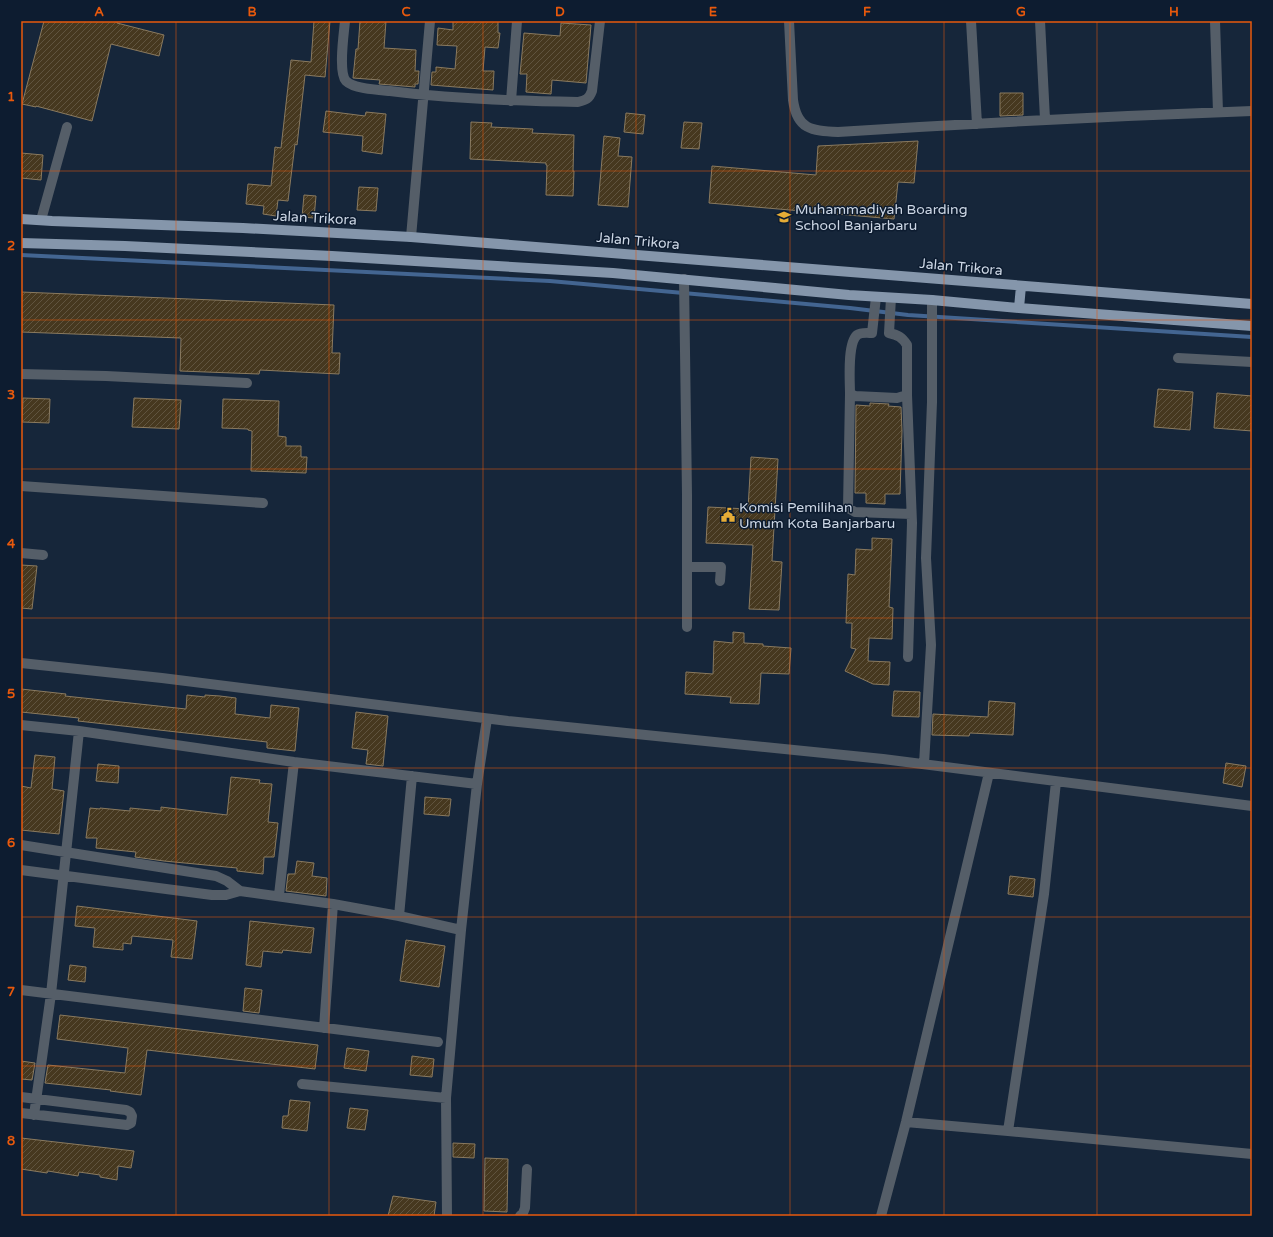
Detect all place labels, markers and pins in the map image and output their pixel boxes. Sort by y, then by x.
place label: Muhammadiyah Boarding School Banjarbaru [795,201,967,234]
school or university icon: Muhammadiyah Boarding School Banjarbaru [776,209,792,225]
place label: Komisi Pemilihan Umum Kota Banjarbaru [739,499,895,532]
public building icon: Komisi Pemilihan Umum Kota Banjarbaru [720,507,736,523]

